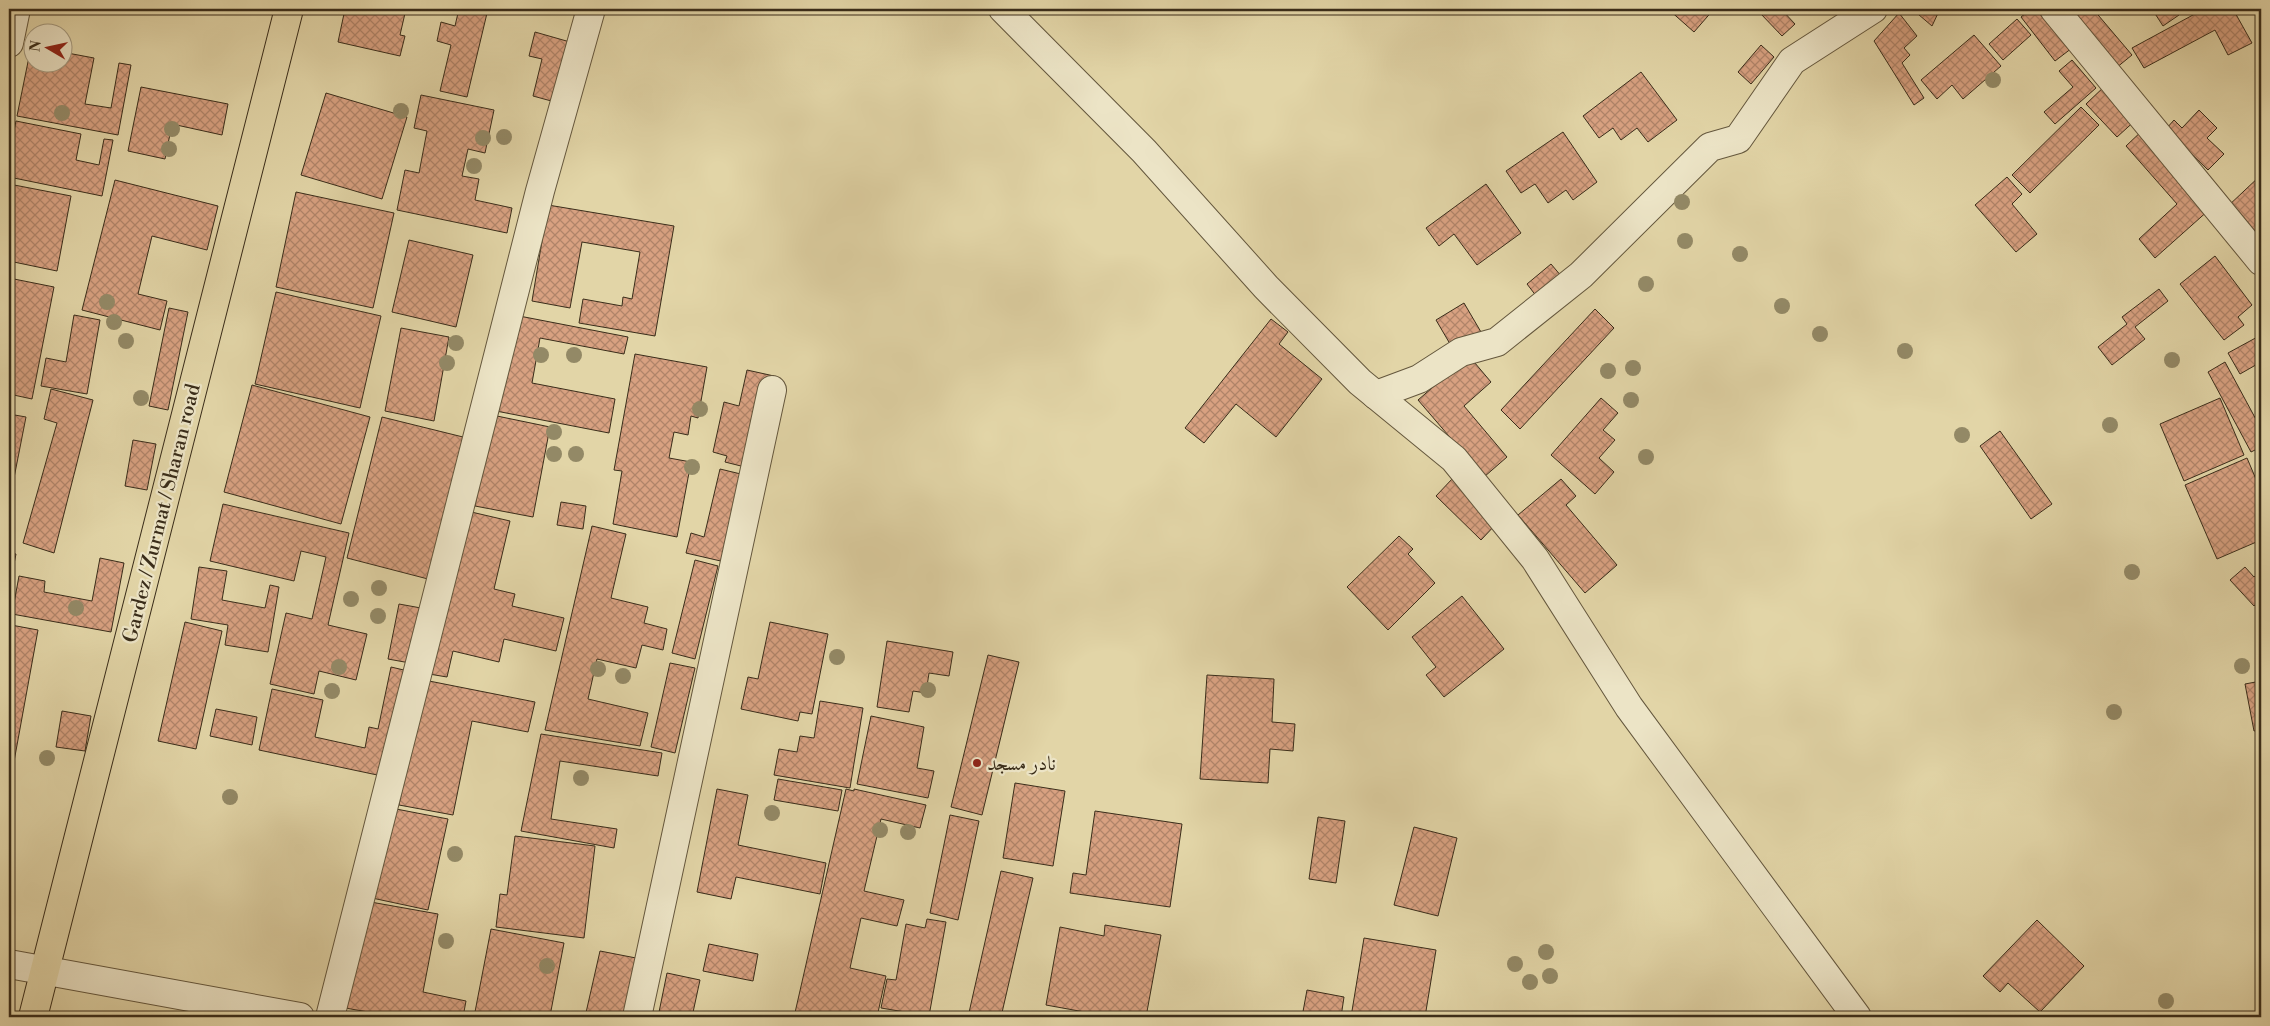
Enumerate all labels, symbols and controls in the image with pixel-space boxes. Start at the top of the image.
north arrow [22,22,72,72]
text: N [26,39,46,53]
street label: Gardez / Zurmat / Sharan road [118,381,207,645]
place label: نادر مسجد [987,752,1056,777]
marker: نادر مسجد [971,757,983,769]

